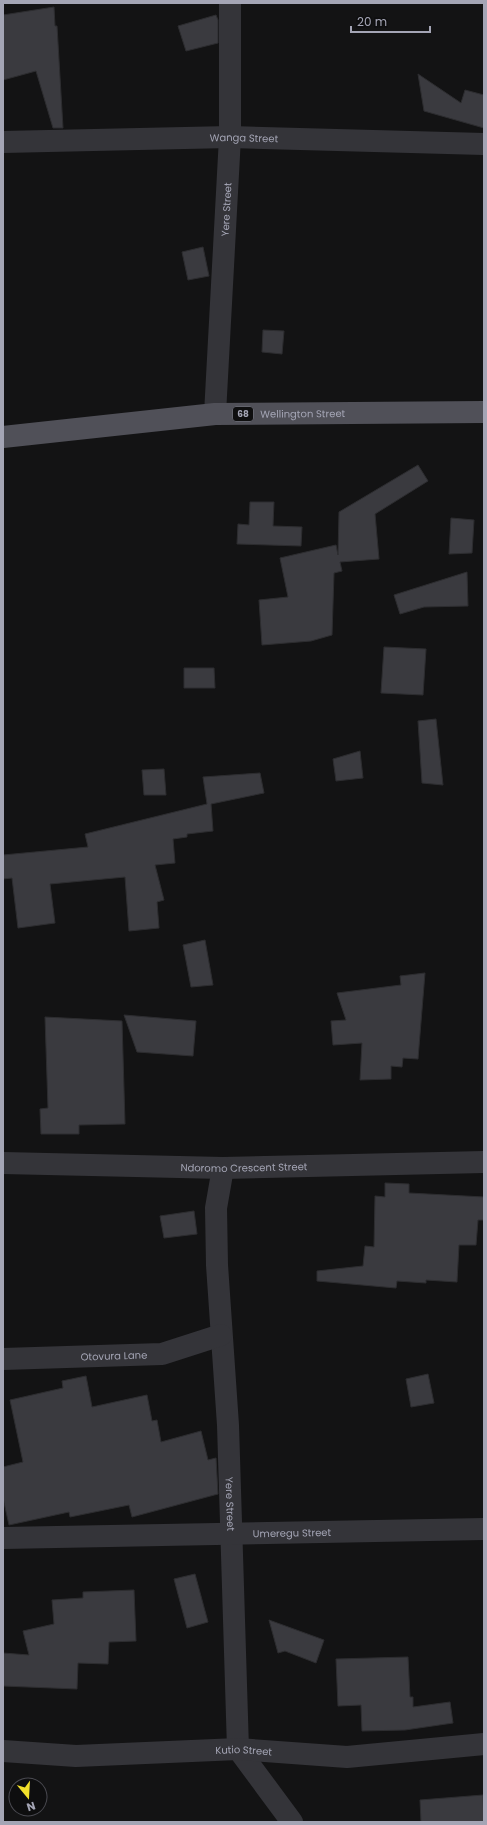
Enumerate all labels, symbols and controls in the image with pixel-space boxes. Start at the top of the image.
scale bar [351,8,430,34]
text: 20 m [357,13,387,30]
street label: Wanga Street [210,129,279,146]
street label: Yere Street [217,182,235,237]
street label: Wellington Street [260,406,346,421]
road number: 68 [233,407,253,421]
street label: Ndoromo Crescent Street [180,1159,308,1176]
street label: Otovura Lane [80,1347,148,1364]
street label: Yere Street [222,1477,239,1532]
street label: Umeregu Street [253,1524,332,1541]
street label: Kutio Street [215,1741,273,1759]
north arrow [8,1777,48,1817]
text: N [25,1798,38,1815]

